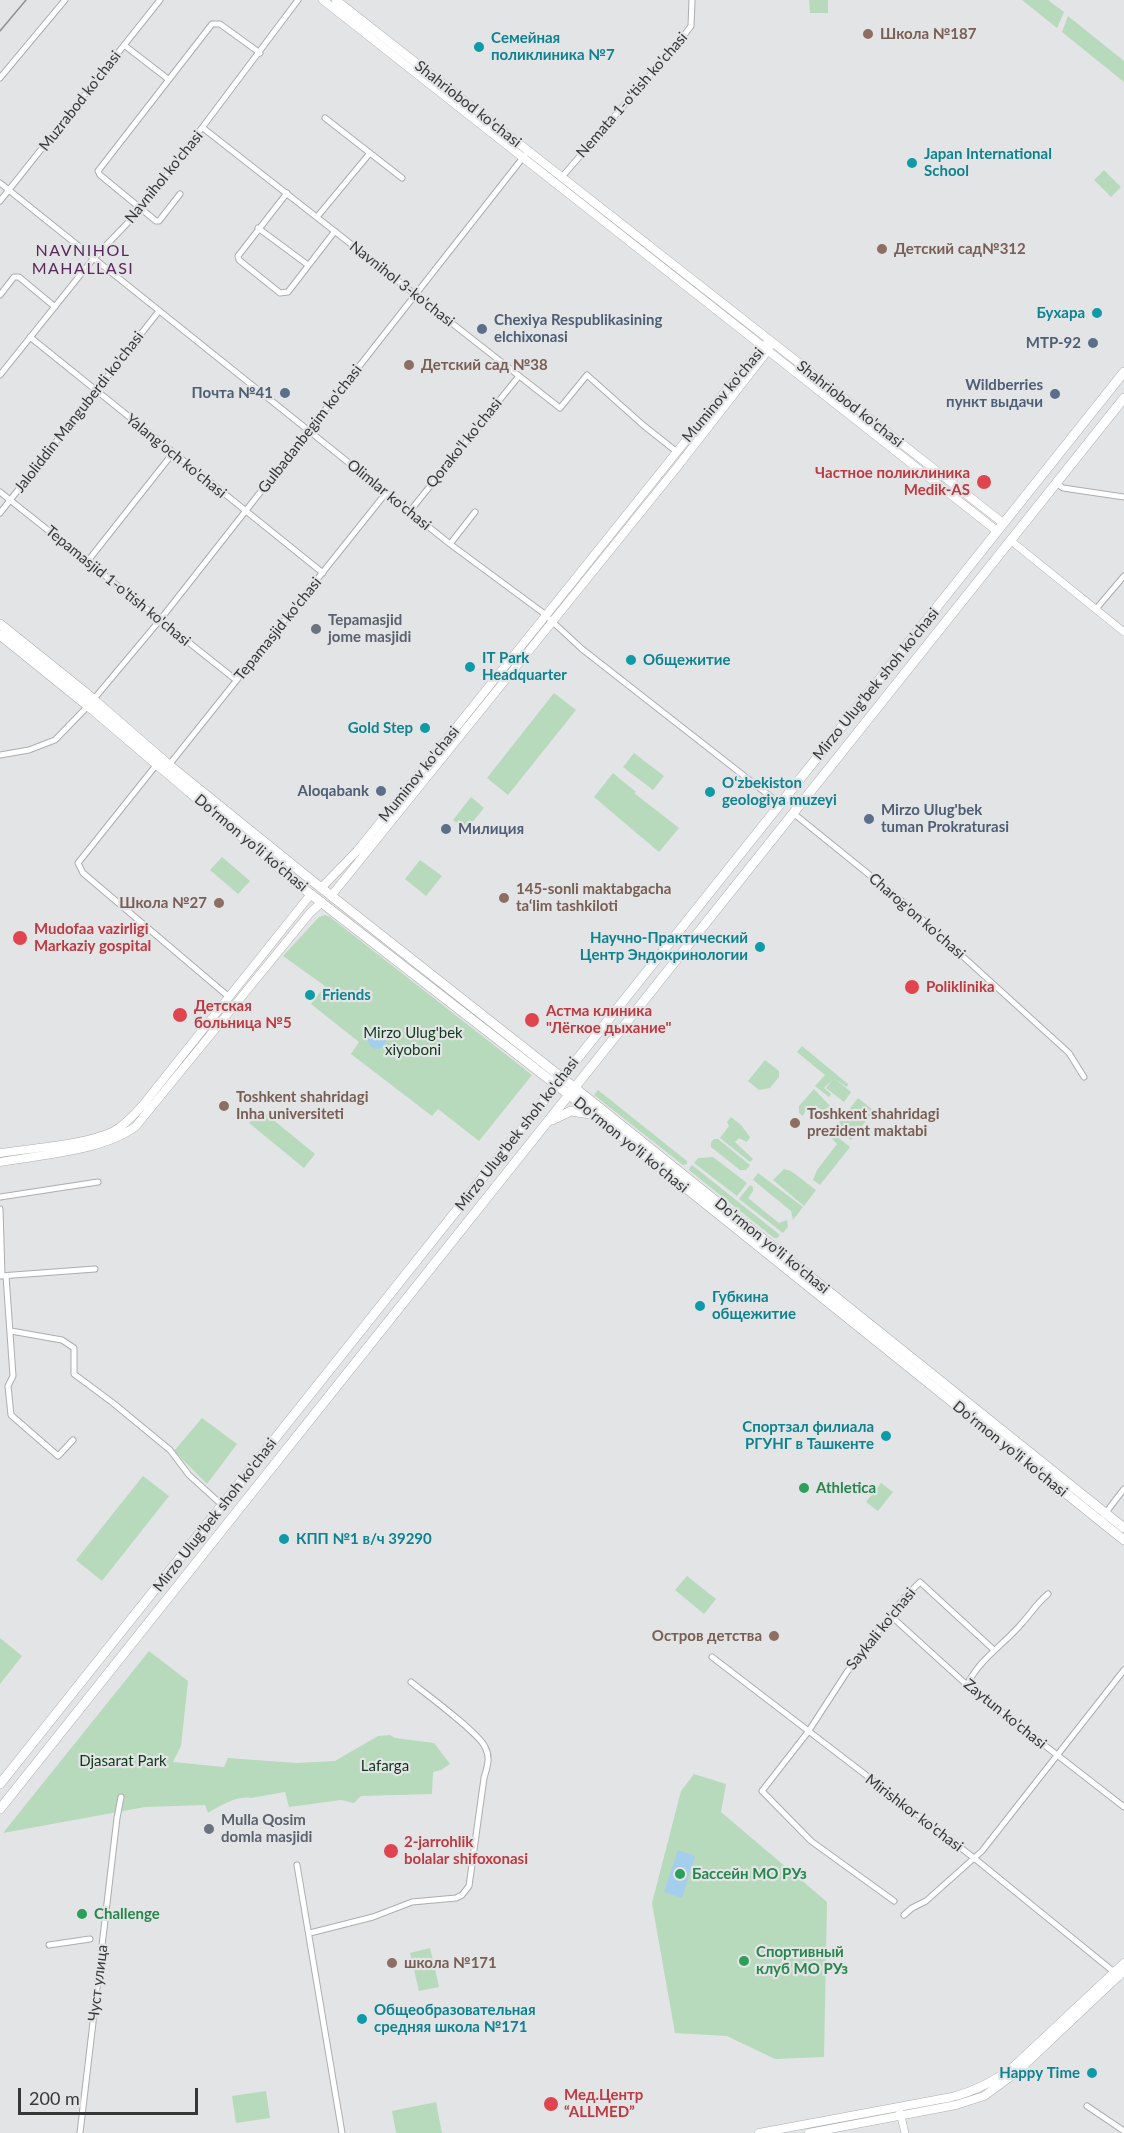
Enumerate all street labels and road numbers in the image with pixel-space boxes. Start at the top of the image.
street label: Nemata 1-o'tish ko'chasi [573,29,691,161]
street label: Muzrabod ko'chasi [35,47,125,155]
street label: Shahriobod ko'chasi [411,57,525,151]
street label: Navnihol ko'chasi [121,127,207,227]
street label: Navnihol 3-ko'chasi [346,238,458,330]
street label: Jaloliddin Manguberdi ko'chasi [10,328,148,496]
street label: Muminov ko'chasi [678,344,768,446]
street label: Shahriobod ko'chasi [793,357,907,451]
street label: Gulbadanbegim ko'chasi [254,361,366,497]
street label: Qorako'l ko'chasi [422,394,506,492]
street label: Yalang'och ko'chasi [122,410,230,502]
street label: Olimlar ko'chasi [343,456,435,534]
street label: Tepamasjid 1-o'tish ko'chasi [42,522,194,650]
street label: Tepamasjid ko'chasi [231,574,325,684]
street label: Mirzo Ulug'bek shoh ko'chasi [809,604,943,764]
street label: Muminov ko'chasi [375,723,463,825]
street label: Do‘rmon yo‘li ko‘chasi [191,790,311,896]
street label: Charog'on ko'chasi [865,869,969,963]
street label: Mirzo Ulug'bek shoh ko'chasi [451,1054,583,1214]
street label: Do‘rmon yo‘li ko‘chasi [570,1093,692,1197]
street label: Do'rmon yo'li ko'chasi [711,1194,833,1298]
street label: Do‘rmon yo‘li ko‘chasi [949,1397,1071,1501]
street label: Mirzo Ulug'bek shoh ko'chasi [149,1435,281,1595]
street label: Saykali ko'chasi [842,1584,920,1674]
street label: Zaytun ko'chasi [960,1675,1050,1753]
street label: Mirishkor ko'chasi [862,1770,966,1856]
street label: Чуст улица [84,1944,112,2022]

